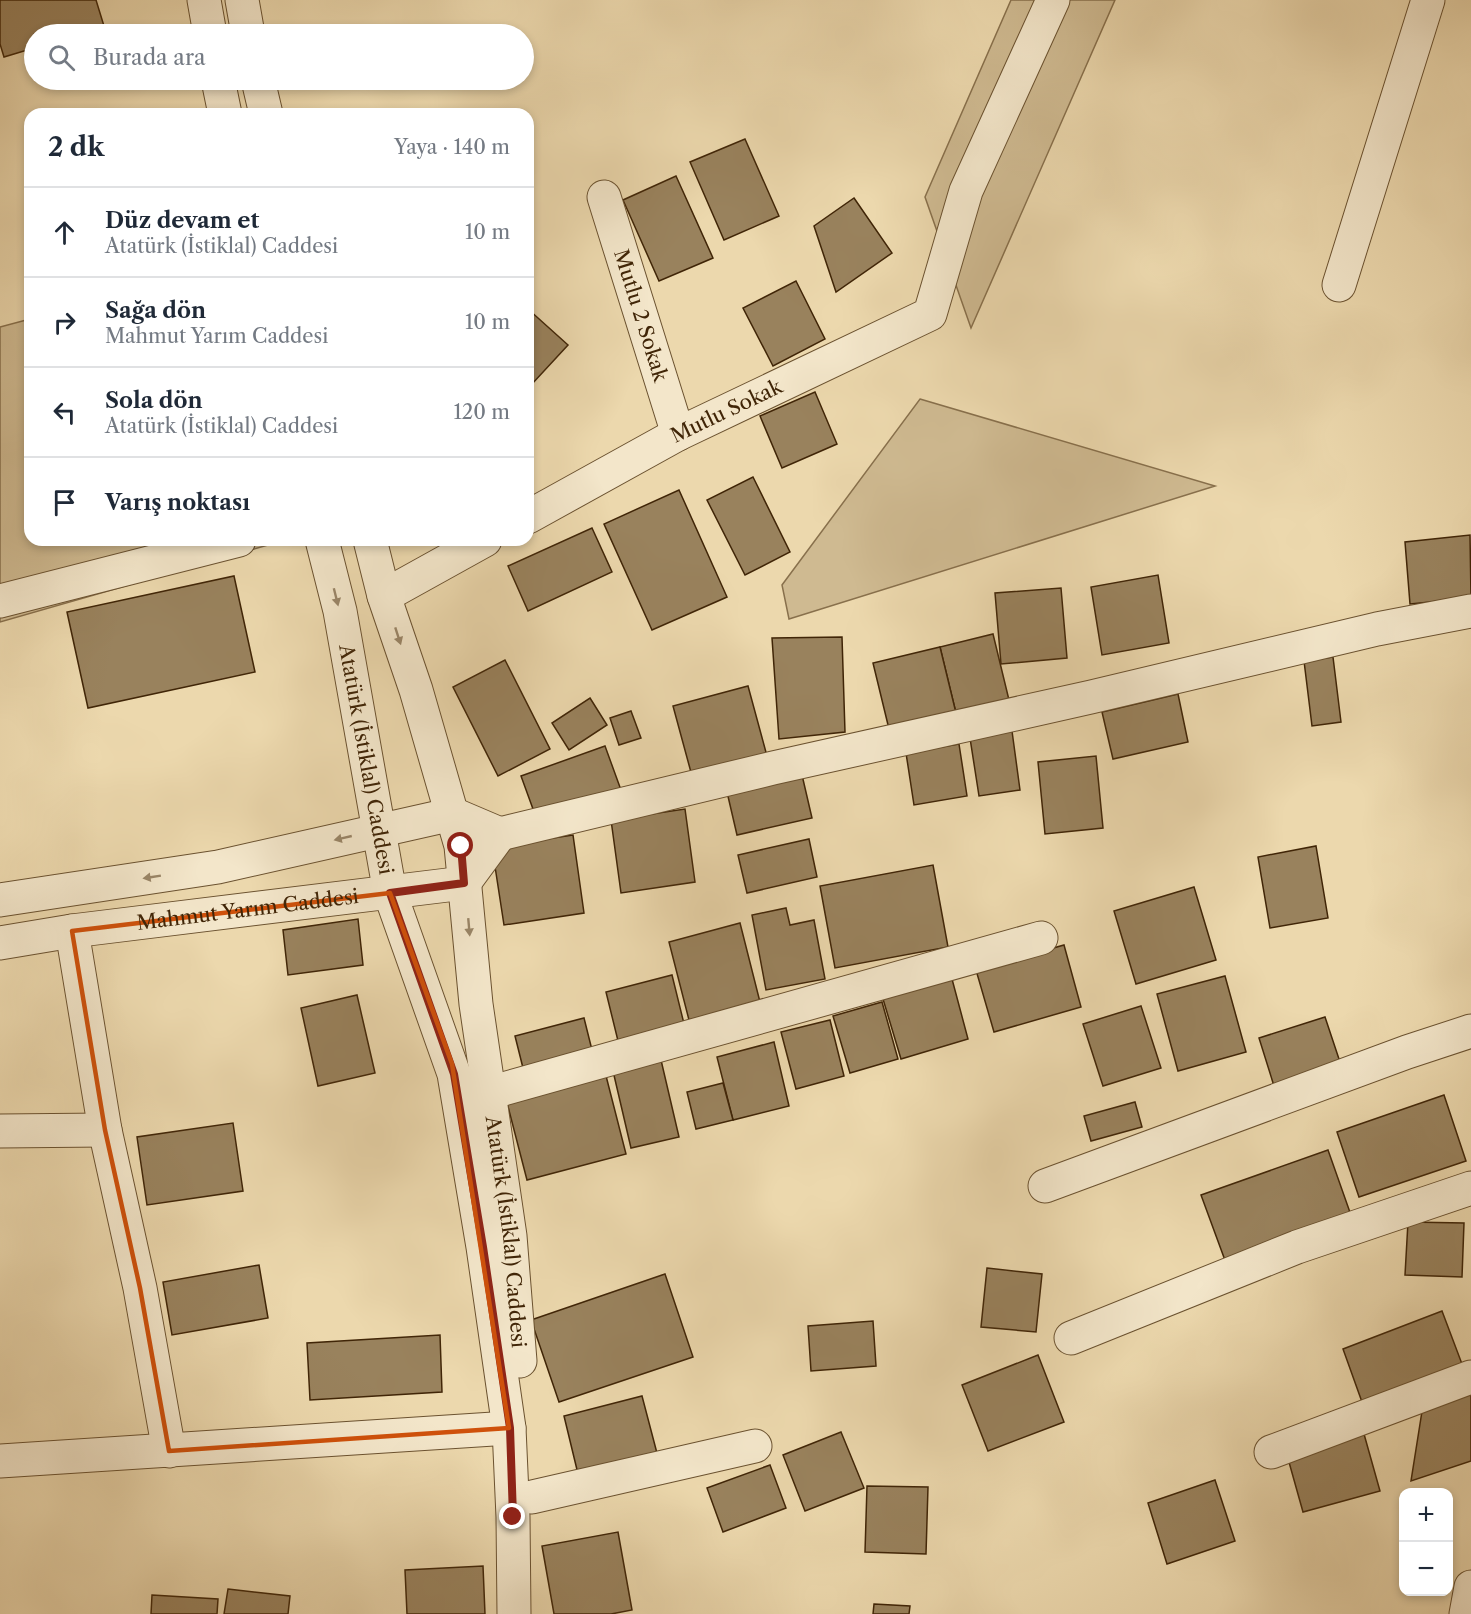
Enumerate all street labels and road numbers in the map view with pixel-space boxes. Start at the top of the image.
street label: Mutlu 2 Sokak [609,246,673,386]
street label: Mutlu Sokak [667,374,787,448]
street label: Atatürk (İstiklal) Caddesi [334,641,399,876]
street label: Mahmut Yarım Caddesi [135,884,360,935]
street label: Atatürk (İstiklal) Caddesi [480,1113,531,1349]

